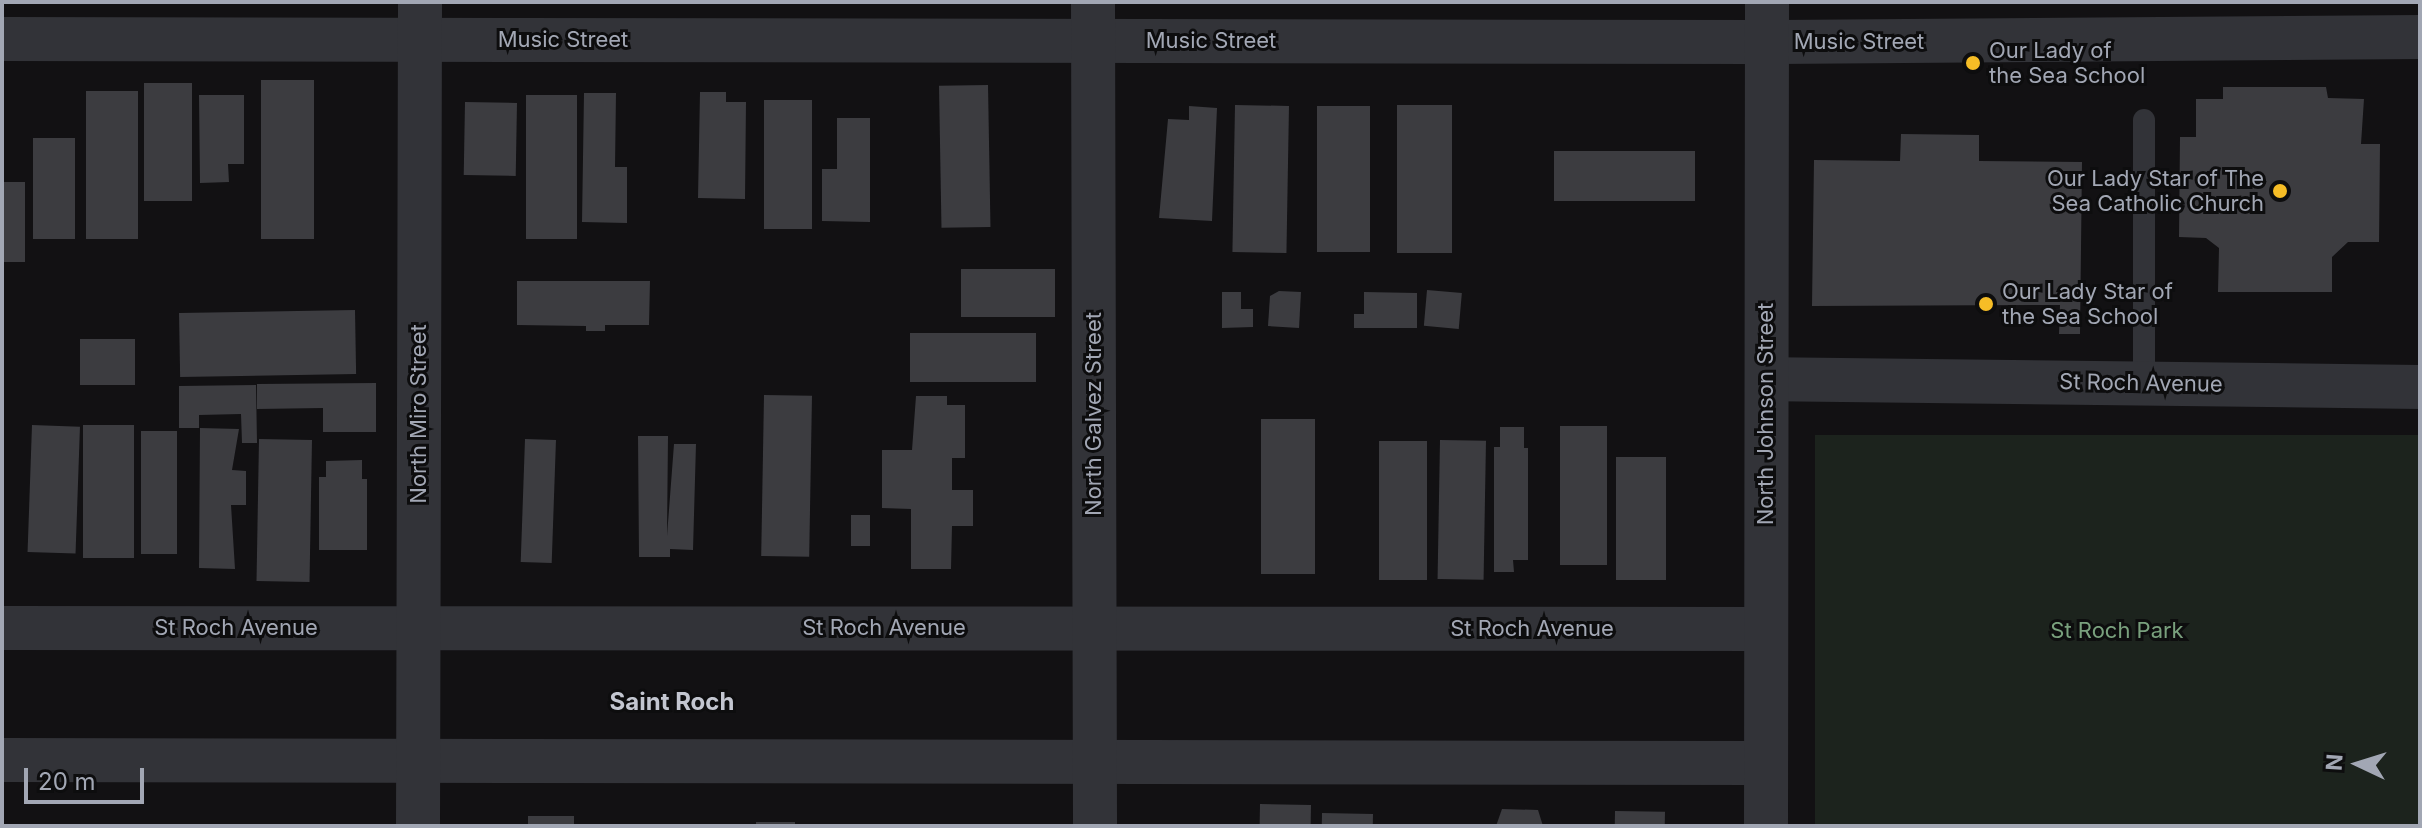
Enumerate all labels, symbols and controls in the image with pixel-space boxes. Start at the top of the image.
street label: Music Street [498,27,628,53]
street label: Music Street [1146,28,1276,54]
street label: Music Street [1794,29,1924,55]
place label: Our Lady of the Sea School [1989,37,2145,88]
marker: Our Lady of the Sea School [1964,54,1982,72]
place label: Our Lady Star of The Sea Catholic Church [2047,165,2264,216]
marker: Our Lady Star of The Sea Catholic Church [2271,182,2289,200]
place label: Our Lady Star of the Sea School [2002,278,2173,330]
marker: Our Lady Star of the Sea School [1977,295,1995,313]
street label: North Johnson Street [1753,303,1779,525]
street label: North Galvez Street [1081,312,1107,516]
street label: North Miro Street [406,324,432,504]
street label: St Roch Avenue [2059,368,2223,398]
street label: St Roch Avenue [154,615,318,641]
street label: St Roch Avenue [802,615,966,641]
street label: St Roch Avenue [1450,616,1614,642]
park label: St Roch Park [2050,618,2184,644]
district label: Saint Roch [610,688,734,716]
north arrow [2318,724,2398,804]
scale bar [28,752,148,802]
text: N [2321,753,2348,772]
text: 20 m [38,767,96,796]

